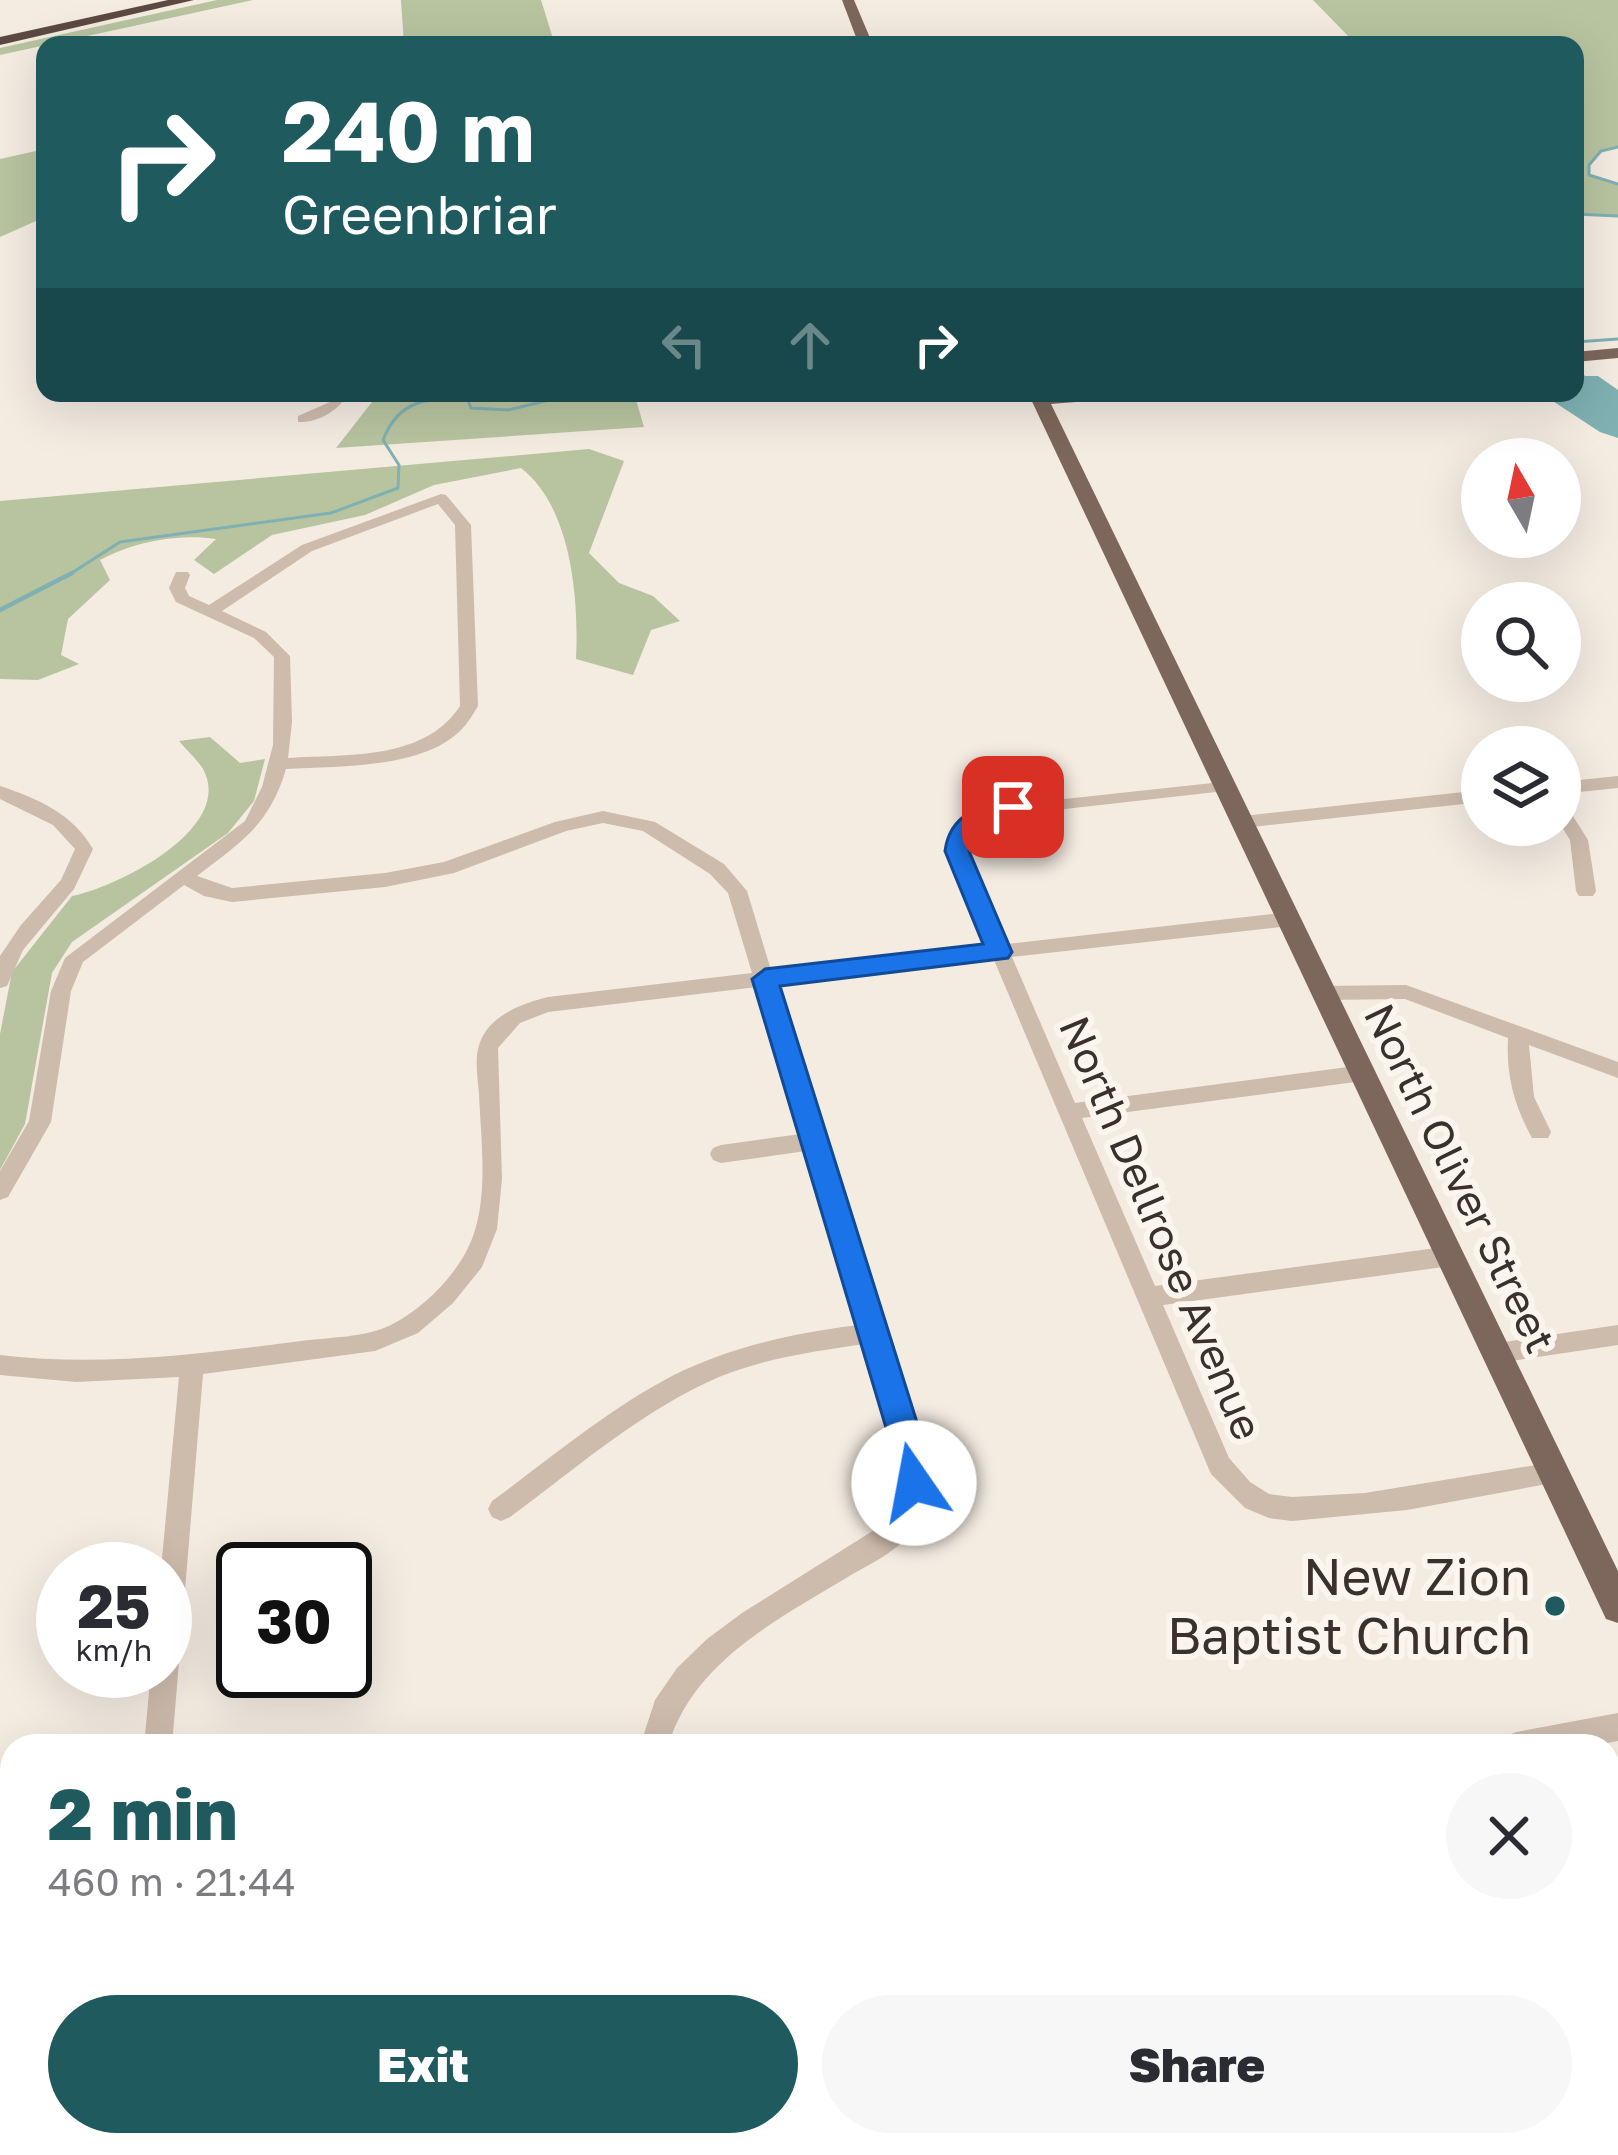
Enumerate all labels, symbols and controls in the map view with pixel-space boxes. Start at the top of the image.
text: 240 m [282,80,535,180]
icon: right [84,84,240,240]
text: Greenbriar [282,181,557,246]
icon: left [651,312,717,378]
icon: ahead [777,312,843,378]
icon: right [903,312,969,378]
north arrow [1461,438,1581,558]
map controls [1461,438,1581,846]
button: search [1461,582,1581,702]
button: layers [1461,726,1581,846]
pin [962,756,1064,858]
icon: arrive [980,774,1046,840]
street label: North Oliver Street [1355,995,1567,1360]
street label: North Dellrose Avenue [1050,1009,1274,1447]
position arrow [851,1420,977,1546]
speed limit sign: 30 [216,1542,372,1698]
place label: New Zion Baptist Church [1167,1545,1531,1665]
text: 25 [77,1569,151,1641]
marker: New Zion Baptist Church [1542,1593,1568,1619]
text: km/h [76,1632,152,1668]
text: 2 min [48,1769,238,1856]
button: close [1446,1773,1572,1899]
text: 460 m · 21:44 [48,1858,296,1905]
button: Exit [48,1995,798,2133]
button: Share [822,1995,1572,2133]

